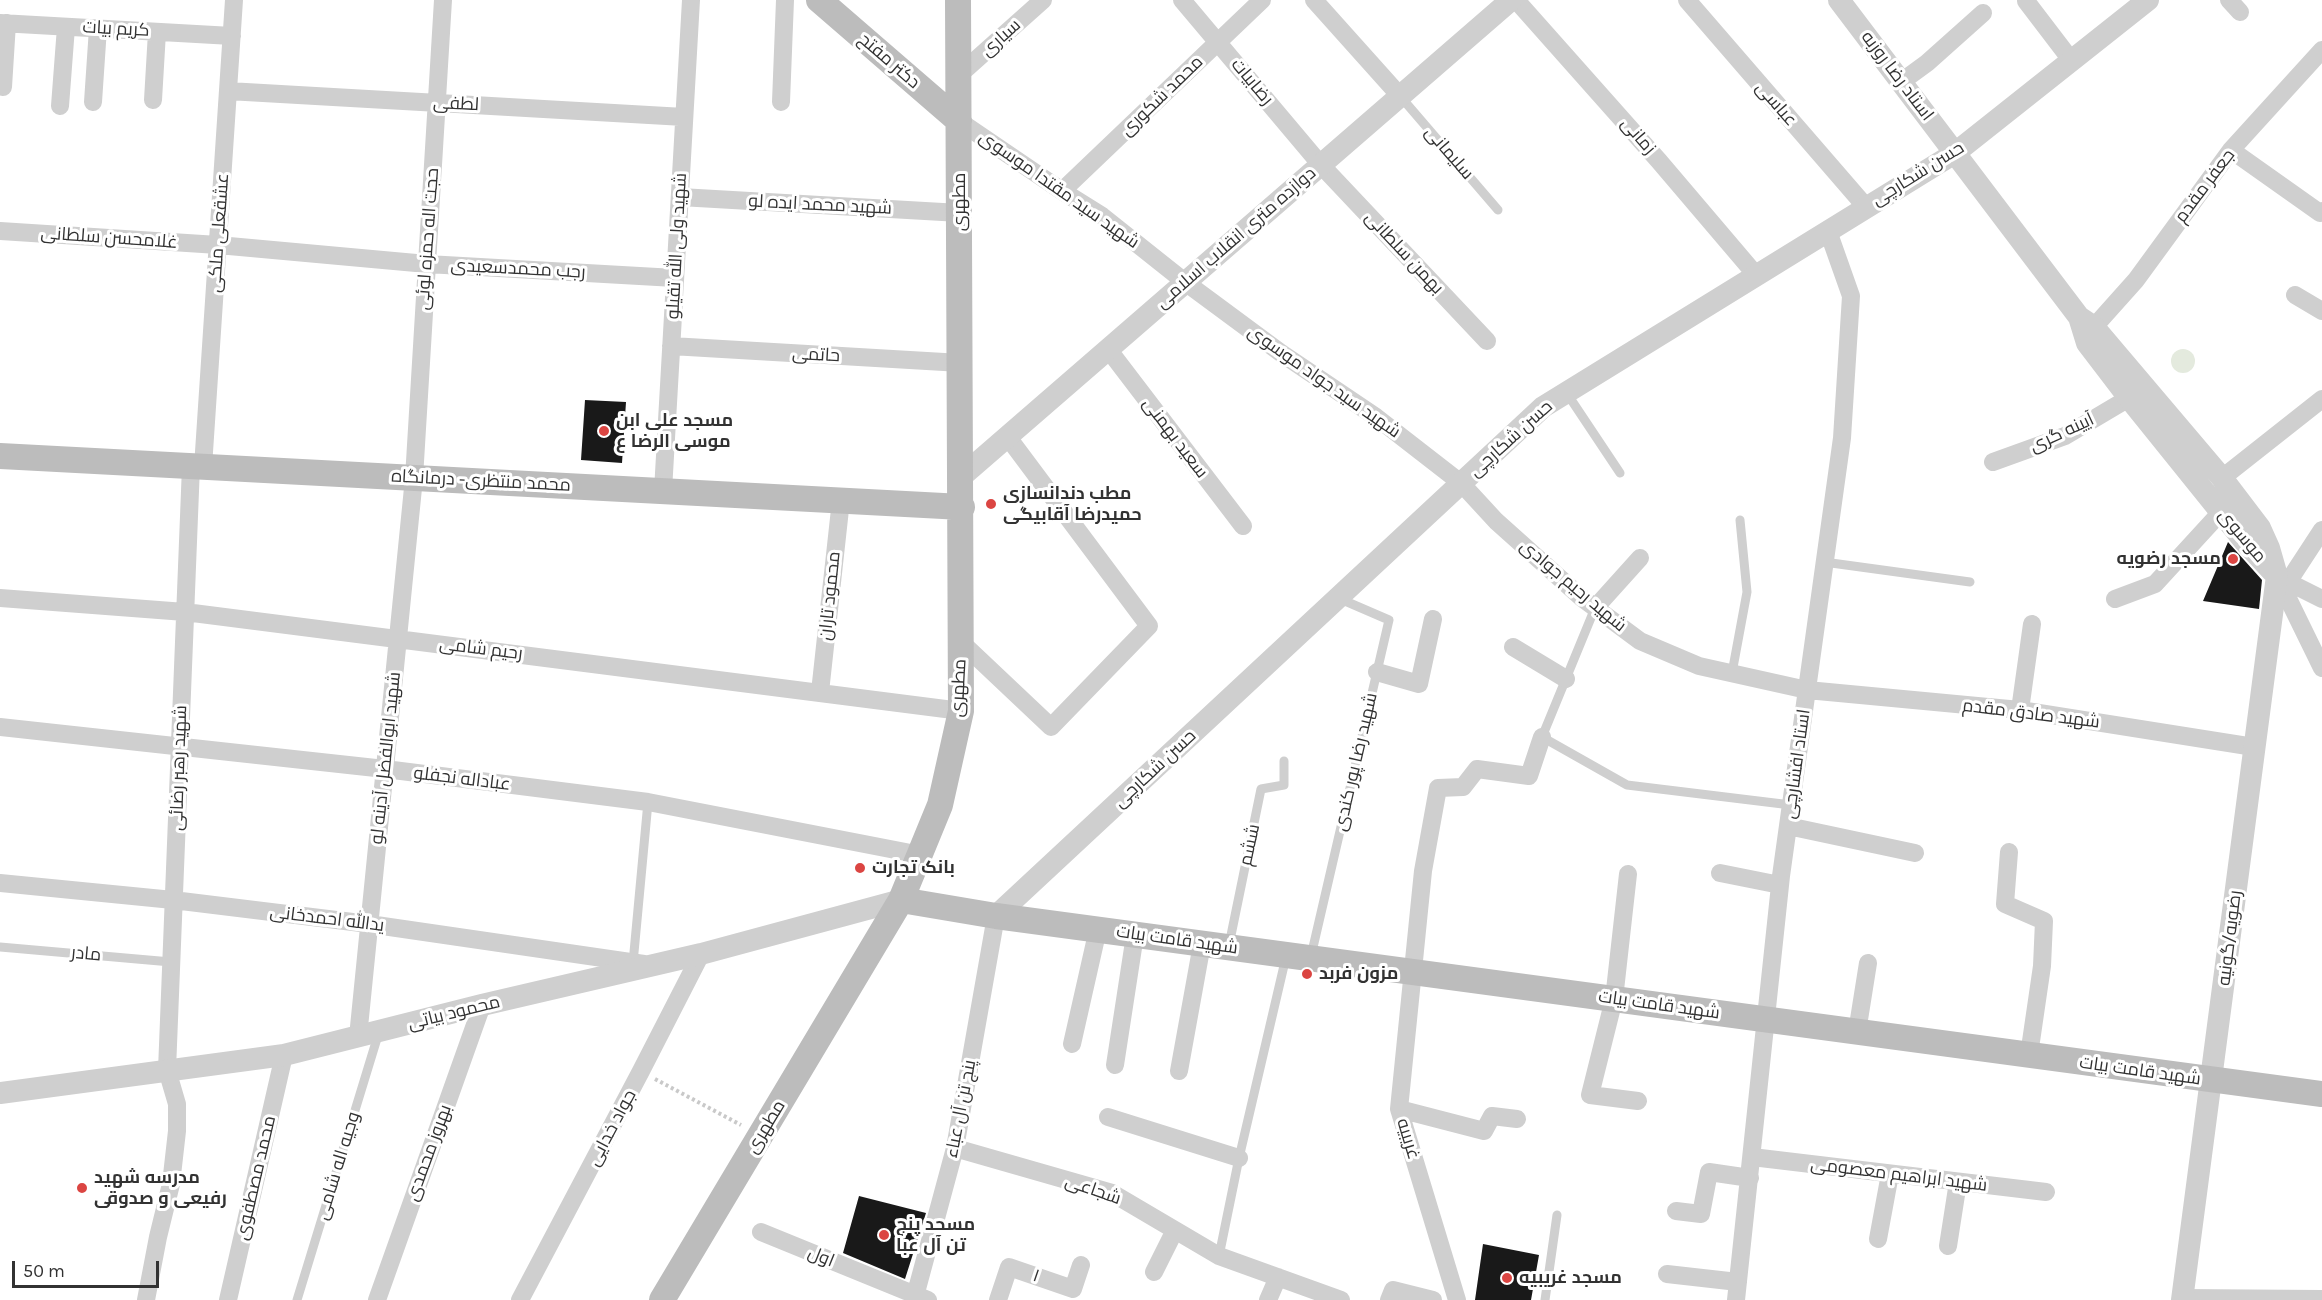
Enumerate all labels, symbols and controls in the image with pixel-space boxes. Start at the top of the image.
street label: سیاری [977,14,1025,62]
street label: کریم بیات [82,16,150,42]
street label: استاد رضا روزبه [1856,27,1938,125]
street label: دکتر مفتح [854,28,924,94]
street label: محمد شکوری [1116,51,1208,141]
street label: رضابیات [1226,54,1278,110]
street label: عباسی [1751,77,1801,131]
street label: لطفی [433,92,479,116]
street label: زمانی [1616,113,1660,159]
street label: سلیمانی [1420,122,1478,184]
street label: شهید سید مقتدا موسوی [975,127,1143,253]
street label: حسن شکارچی [1868,137,1968,211]
street label: جعفر مقدم [2170,145,2240,227]
street label: دوازده متری انقلاب اسلامی [1151,163,1321,313]
street label: حجت اله حمزه لوئی [412,167,444,311]
street label: شهید ولی الله تقیلو [662,172,692,320]
street label: عشقعلی ملکی [204,173,234,293]
street label: مطهری [949,173,971,231]
street label: شهید محمد ایده لو [748,190,892,220]
street label: بهمن سلطانی [1360,207,1448,299]
street label: غلامحسن سلطانی [40,222,178,254]
street label: رجب محمدسعیدی [450,255,586,283]
street label: شهید سید جواد موسوی [1243,321,1405,443]
street label: حاتمی [791,343,841,367]
street label: سعید بهمنی [1138,393,1212,483]
street label: حسن شکارچی [1465,396,1557,482]
street label: آیینه گری [2026,409,2098,457]
place label: مسجد علی ابن موسی الرضا ع [616,410,733,452]
marker: مسجد علی ابن موسی الرضا ع [597,424,611,438]
street label: محمد منتظری- درمانگاه [391,466,571,496]
place label: مطب دندانسازی حمیدرضا آقابیگی [1003,483,1142,526]
marker: مطب دندانسازی حمیدرضا آقابیگی [984,497,998,511]
street label: موسوی [2213,505,2271,567]
street label: شهید رحیم جوادی [1515,535,1631,637]
place label: مسجد رضویه [2116,548,2221,570]
street label: محمود تاران [815,550,845,642]
marker: مسجد رضویه [2226,552,2240,566]
street label: رحیم شامی [438,633,524,665]
street label: مطهری [947,658,971,718]
street label: شهید ابوالفضل آدینه لو [366,671,406,845]
street label: شهید رضا پور کندی [1330,691,1382,833]
street label: شهید صادق مقدم [1961,695,2101,733]
street label: شهید رهبر رضائی [166,705,192,831]
street label: استاد افشارچی [1779,708,1815,820]
street label: حسن شکارچی [1109,725,1201,813]
street label: عباداله نجفلو [412,762,512,796]
street label: ششم [1235,822,1265,868]
place label: بانک تجارت [872,857,955,879]
marker: بانک تجارت [853,861,867,875]
street label: رضویه/گونیه [2213,889,2247,987]
street label: یدالله احمدخانی [269,901,385,937]
street label: شهید قامت بیات [1115,921,1239,959]
street label: مادر [70,942,102,966]
place label: مزون فربد [1319,963,1398,985]
marker: مزون فربد [1300,967,1314,981]
street label: شهید قامت بیات [1597,986,1721,1024]
street label: محمود بیاتی [406,991,502,1035]
street label: شهید قامت بیات [2078,1052,2202,1090]
street label: پنج تن آل عباء [941,1058,981,1160]
street label: جواد خدایی [583,1086,641,1170]
street label: مطهری [742,1096,790,1158]
street label: بهروز محمدی [402,1102,456,1204]
street label: وجیه اله شامی [311,1109,365,1223]
street label: محمد مصطفوی [231,1114,281,1242]
street label: غریبیه [1392,1116,1424,1162]
street label: شهید ابراهیم معصومی [1809,1153,1989,1197]
place label: مدرسه شهید رفیعی و صدوقی [94,1167,227,1210]
street label: شجاعی [1062,1170,1124,1210]
marker: مدرسه شهید رفیعی و صدوقی [75,1181,89,1195]
place label: مسجد پنج تن آل عبا [896,1214,975,1256]
marker: مسجد پنج تن آل عبا [877,1228,891,1242]
street label: اول [805,1242,837,1272]
scale bar [15,1249,162,1287]
text: 50 m [23,1260,65,1282]
street label: ۱ [1030,1265,1042,1287]
place label: مسجد غریبیه [1519,1267,1622,1289]
marker: مسجد غریبیه [1500,1271,1514,1285]

